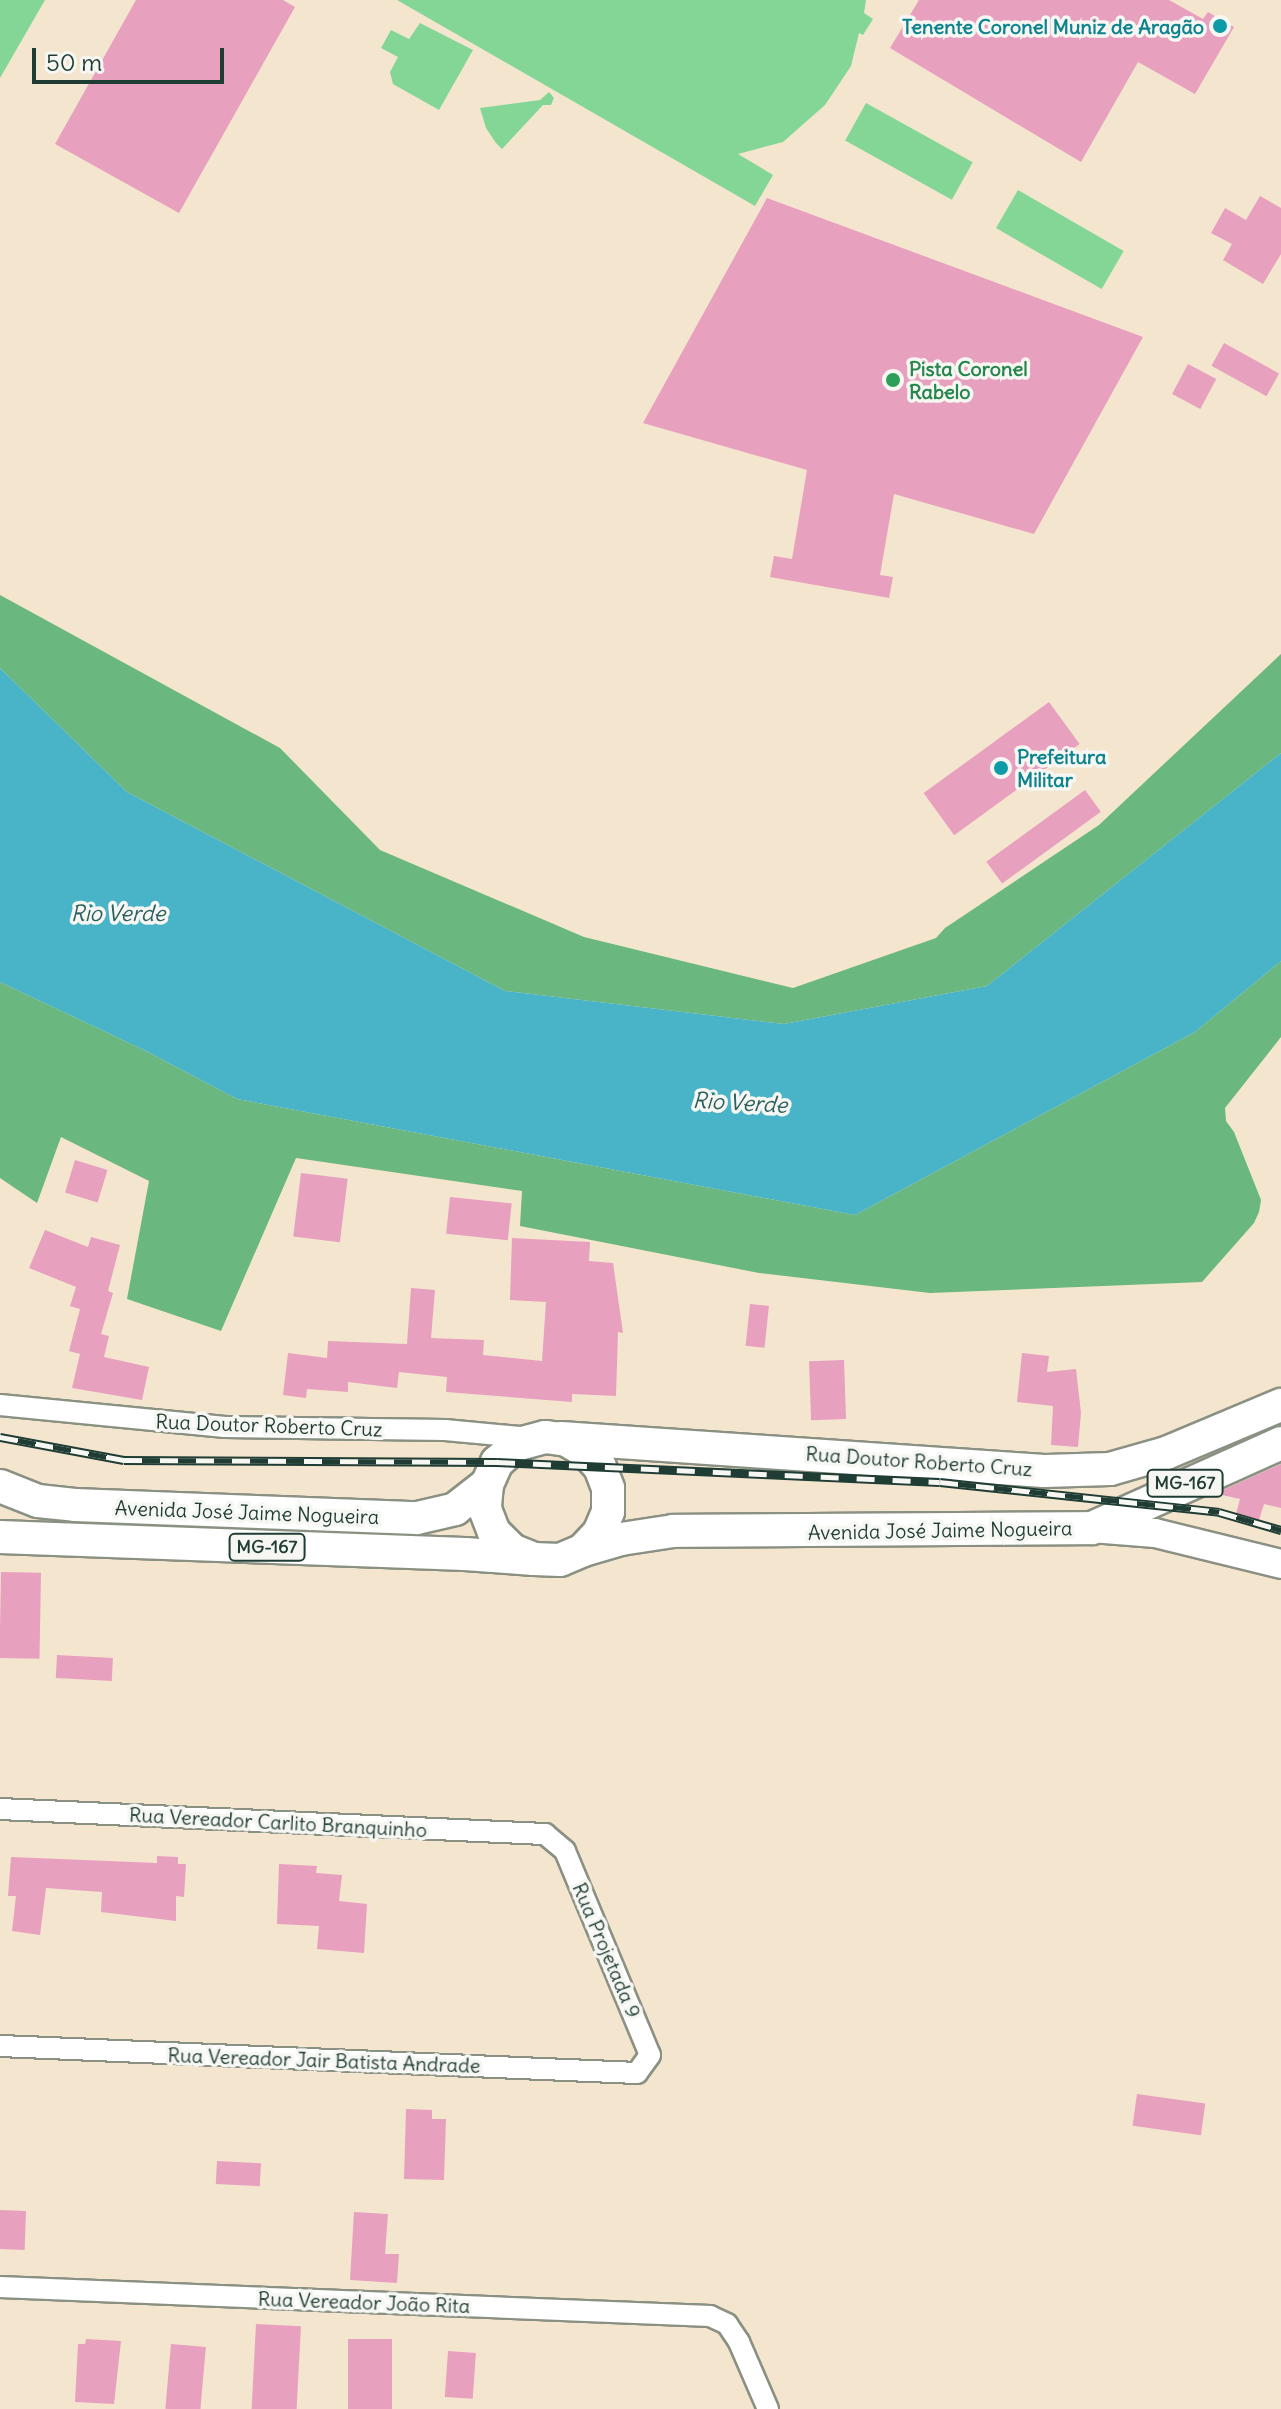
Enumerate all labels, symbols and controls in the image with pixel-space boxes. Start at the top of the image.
place label: Tenente Coronel Muniz de Aragão [902,14,1204,38]
marker: Tenente Coronel Muniz de Aragão [1211,17,1229,35]
scale bar [36,32,228,82]
text: 50 m [46,47,102,77]
place label: Pista Coronel Rabelo [909,356,1028,403]
marker: Pista Coronel Rabelo [884,371,902,389]
place label: Prefeitura Militar [1017,744,1106,791]
marker: Prefeitura Militar [992,759,1010,777]
water label: Rio Verde [71,901,165,927]
water label: Rio Verde [692,1087,788,1119]
street label: Rua Doutor Roberto Cruz [155,1409,383,1441]
street label: Rua Doutor Roberto Cruz [805,1441,1033,1481]
road number: MG-167 [1145,1469,1225,1497]
street label: Avenida José Jaime Nogueira [114,1495,380,1529]
street label: Avenida José Jaime Nogueira [808,1516,1072,1544]
road number: MG-167 [227,1533,307,1561]
street label: Rua Vereador Carlito Branquinho [128,1802,428,1842]
street label: Rua Projetada 9 [568,1879,646,2021]
street label: Rua Vereador Jair Batista Andrade [167,2043,481,2077]
street label: Rua Vereador João Rita [257,2286,471,2318]

